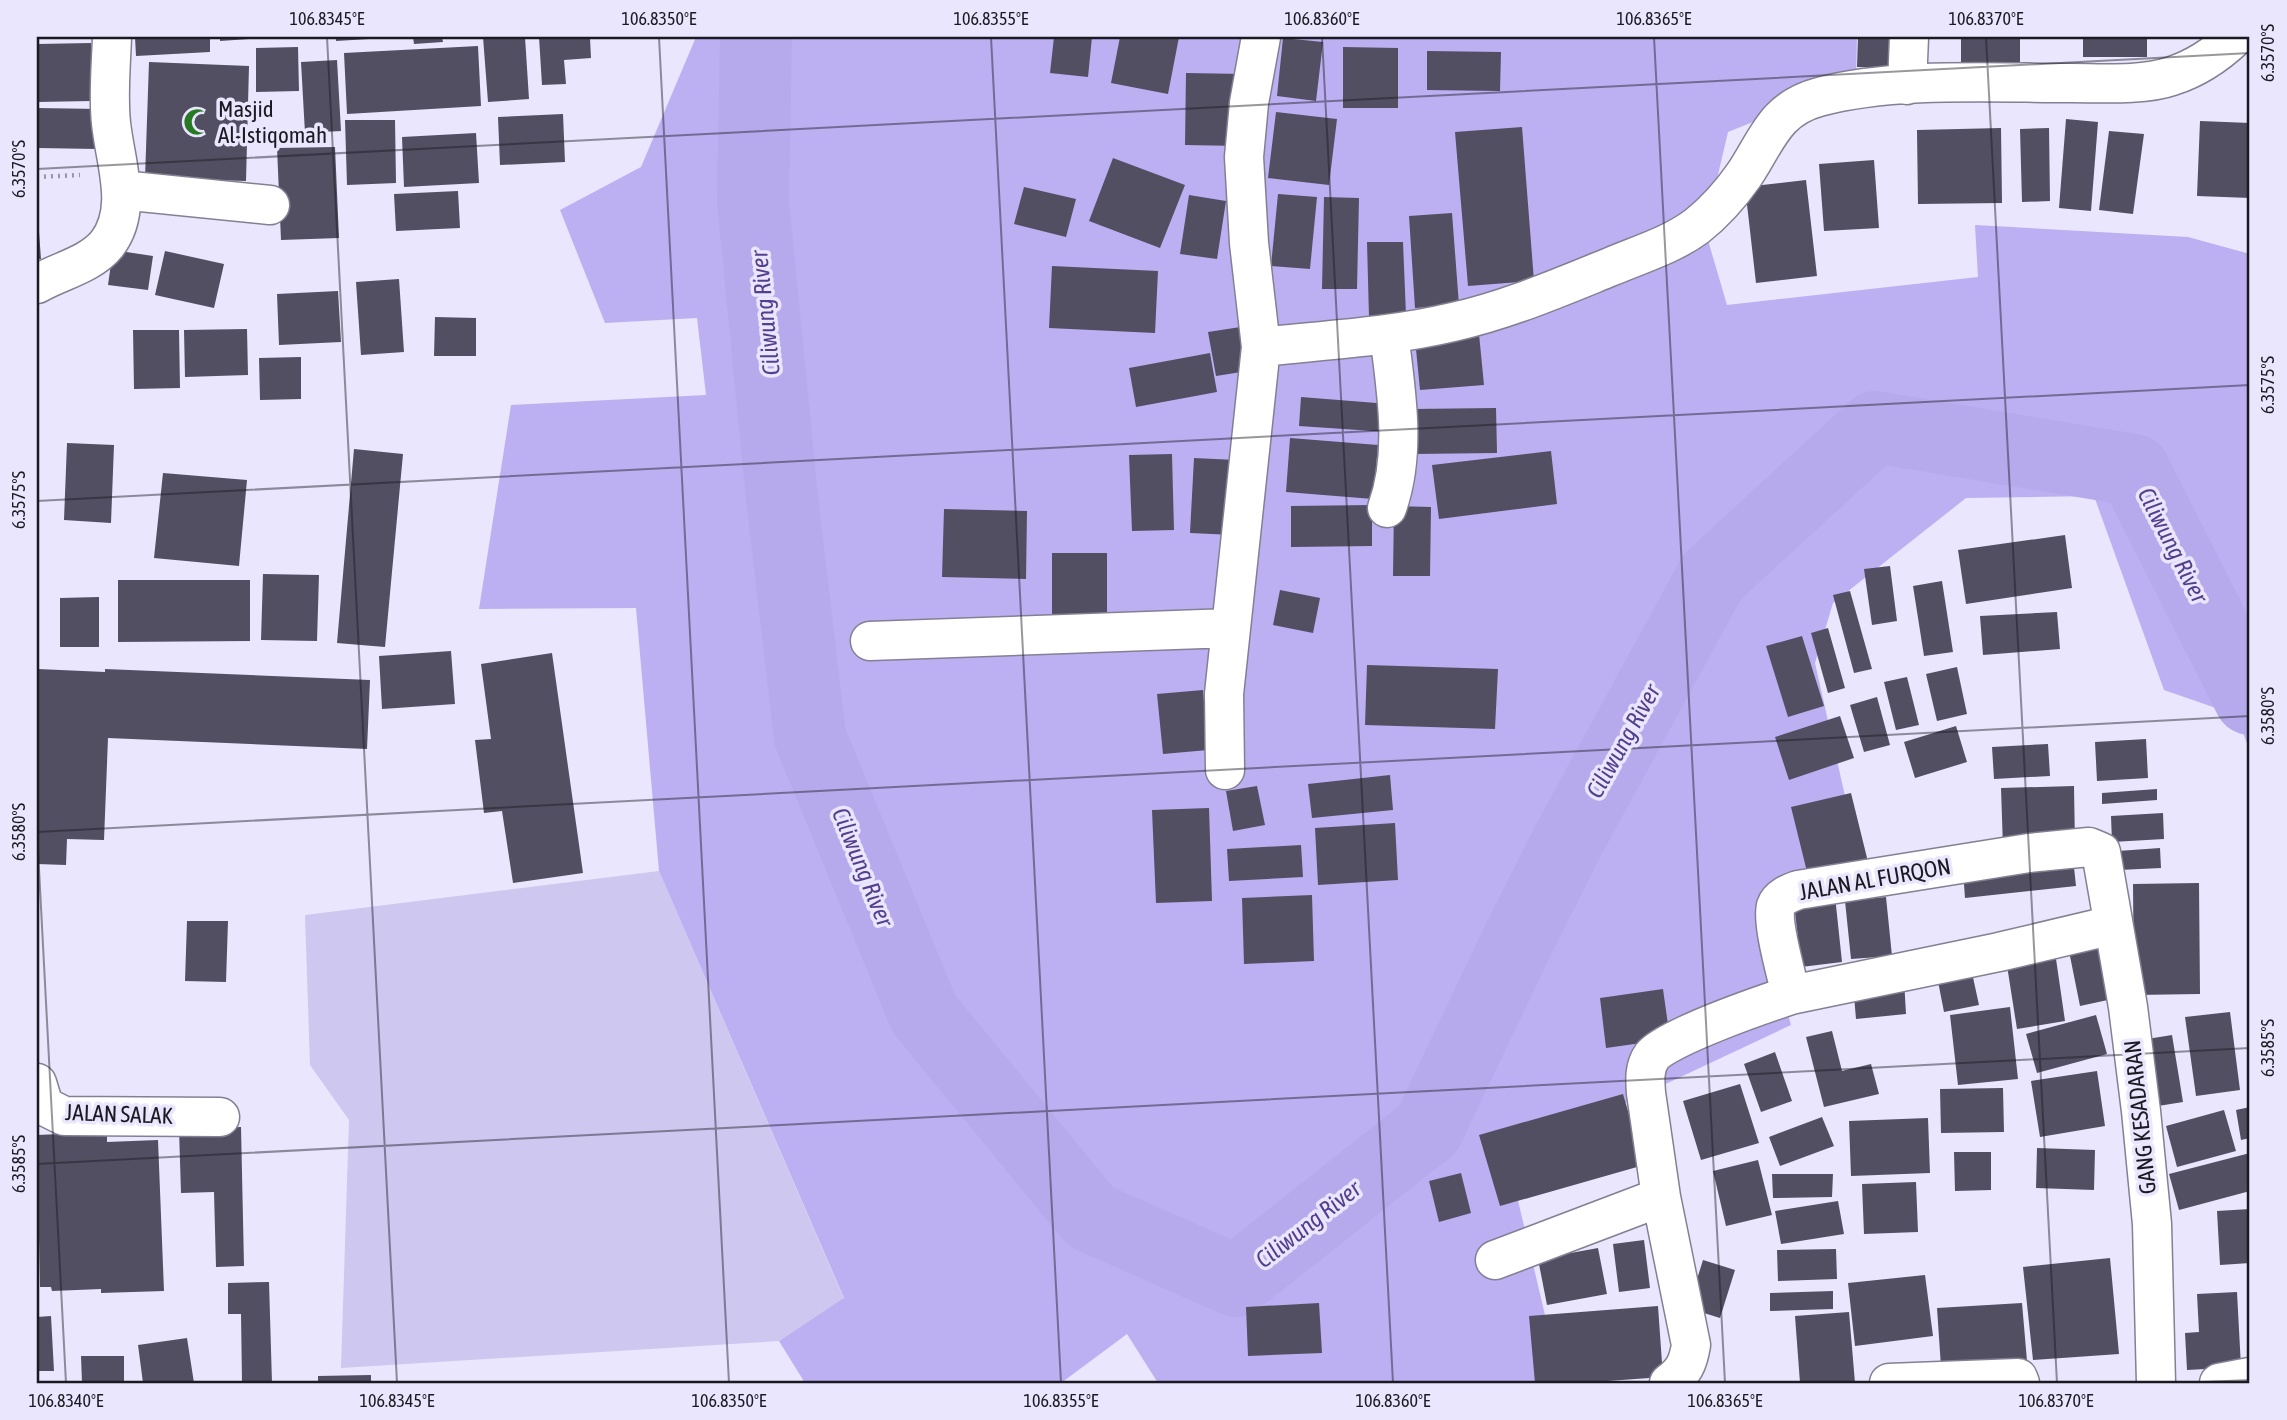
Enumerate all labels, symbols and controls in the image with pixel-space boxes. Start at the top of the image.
text: 106.8345°E [289,8,365,29]
text: 106.8350°E [621,8,697,29]
text: 106.8355°E [953,8,1029,29]
text: 106.8360°E [1284,8,1360,29]
text: 106.8365°E [1616,8,1692,29]
text: 106.8370°E [1948,8,2024,29]
text: 6.3570°S [2257,24,2278,82]
place label: Masjid Al-Istiqomah [218,96,327,148]
mosque icon: Masjid Al-Istiqomah [182,107,212,137]
text: 6.3570°S [8,140,29,198]
water label: Ciliwung River [745,248,785,377]
text: 6.3575°S [2257,356,2278,414]
text: 6.3575°S [8,471,29,529]
water label: Ciliwung River [2132,483,2214,608]
water label: Ciliwung River [1581,679,1666,802]
text: 6.3580°S [2257,687,2278,745]
text: 6.3580°S [8,803,29,861]
water label: Ciliwung River [827,804,899,931]
street label: JALAN AL FURQON [1797,853,1953,905]
text: 6.3585°S [2257,1019,2278,1077]
street label: GANG KESADARAN [2119,1039,2161,1195]
street label: JALAN SALAK [65,1099,174,1129]
text: 6.3585°S [8,1135,29,1193]
water label: Ciliwung River [1250,1174,1366,1273]
text: 106.8340°E [28,1390,104,1411]
text: 106.8345°E [359,1390,435,1411]
text: 106.8350°E [691,1390,767,1411]
text: 106.8355°E [1023,1390,1099,1411]
text: 106.8360°E [1355,1390,1431,1411]
text: 106.8365°E [1687,1390,1763,1411]
text: 106.8370°E [2018,1390,2094,1411]

